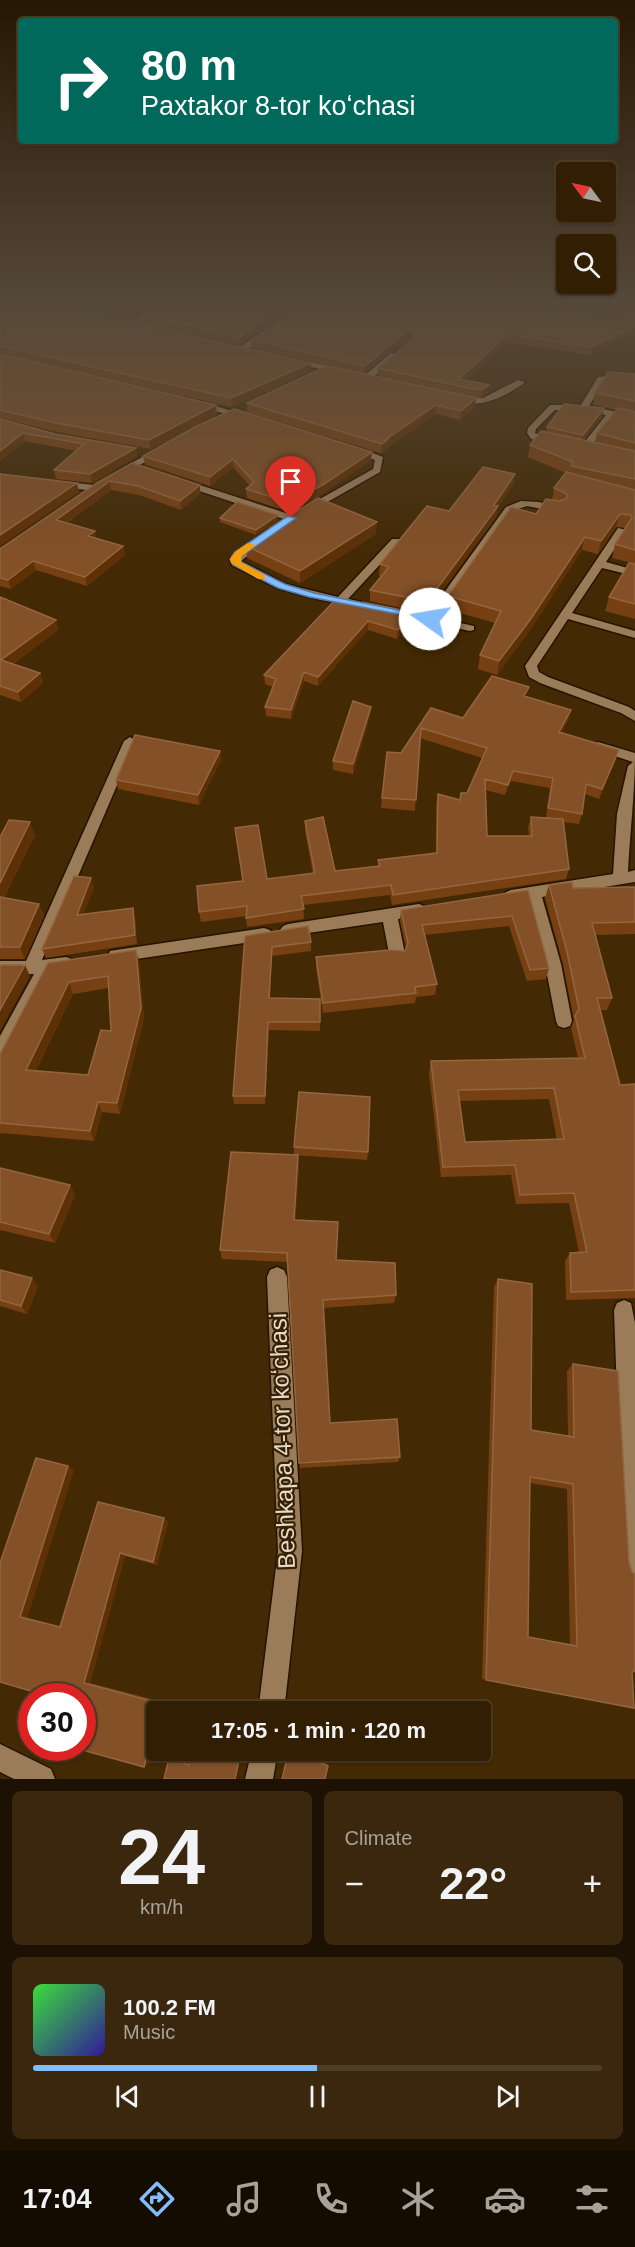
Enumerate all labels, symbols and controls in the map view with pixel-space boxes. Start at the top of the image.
icon: right [42,42,120,120]
text: 80 m [141,42,237,89]
text: Paxtakor 8-tor koʻchasi [141,91,416,121]
north arrow [556,162,616,222]
map controls [556,162,616,294]
button: search [556,234,616,294]
pin [265,456,316,518]
icon: arrive [274,465,307,498]
position arrow [398,587,462,651]
street label: Beshkapa 4-tor koʻchasi [264,1313,300,1569]
speed limit sign: 30 [18,1683,96,1761]
text: 17:05 · 1 min · 120 m [211,1718,426,1743]
text: 24 [118,1813,205,1901]
text: Climate [345,1827,412,1849]
text: 22° [439,1858,507,1909]
text: − [345,1865,364,1902]
text: + [583,1865,602,1902]
text: km/h [140,1896,183,1918]
text: 100.2 FM [123,1995,216,2020]
text: Music [123,2021,175,2043]
icon: previous [111,2080,144,2113]
icon: pause [301,2080,334,2113]
icon: next [491,2080,524,2113]
icon: directions [136,2178,178,2220]
icon: music [223,2178,265,2220]
icon: phone [310,2178,352,2220]
icon: climate [397,2178,439,2220]
icon: car [484,2178,526,2220]
icon: filters [571,2178,613,2220]
text: 17:04 [22,2184,91,2214]

